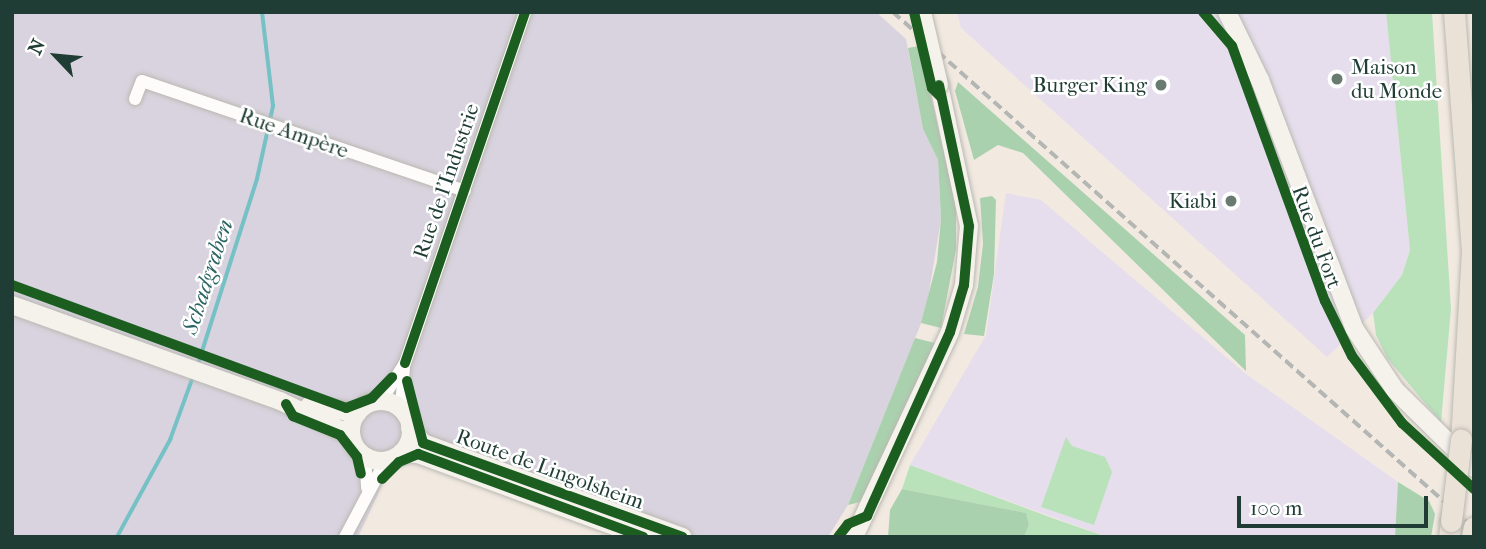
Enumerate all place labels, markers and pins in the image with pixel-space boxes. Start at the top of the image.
place label: Maison du Monde [1351,54,1442,104]
marker: Maison du Monde [1329,71,1345,87]
place label: Burger King [1033,72,1147,98]
marker: Burger King [1153,77,1169,93]
place label: Kiabi [1169,188,1217,214]
marker: Kiabi [1223,193,1239,209]

